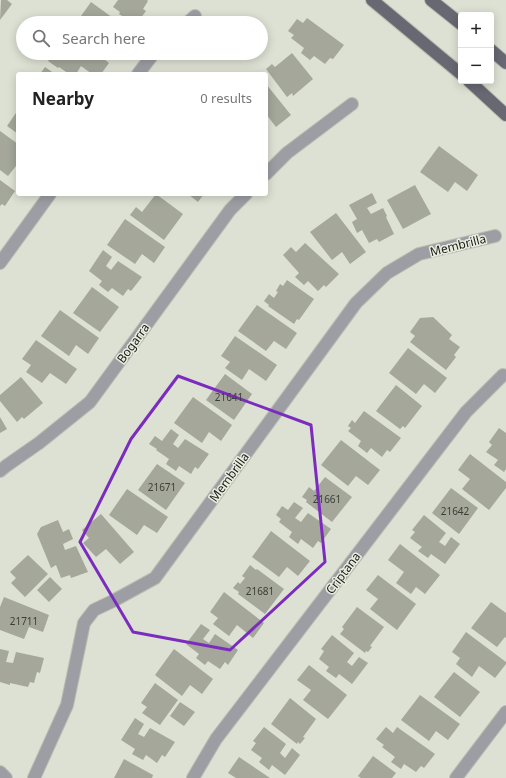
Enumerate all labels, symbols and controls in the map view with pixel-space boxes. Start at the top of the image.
map controls [458,12,494,84]
button: + [458,12,494,48]
search box [16,16,268,60]
icon: search [30,27,52,49]
text: Search here [62,28,145,48]
button: − [458,48,494,84]
text: Nearby [32,87,94,110]
text: 0 results [200,89,252,107]
street label: Membrilla [428,230,488,260]
street label: Bogarra [113,320,153,366]
house number: 21641 [215,390,243,404]
street label: Membrilla [205,449,253,505]
house number: 21671 [148,480,176,494]
house number: 21661 [313,492,341,506]
house number: 21642 [441,504,470,518]
street label: Criptana [322,549,364,597]
house number: 21681 [246,584,274,598]
house number: 21711 [10,614,38,628]

